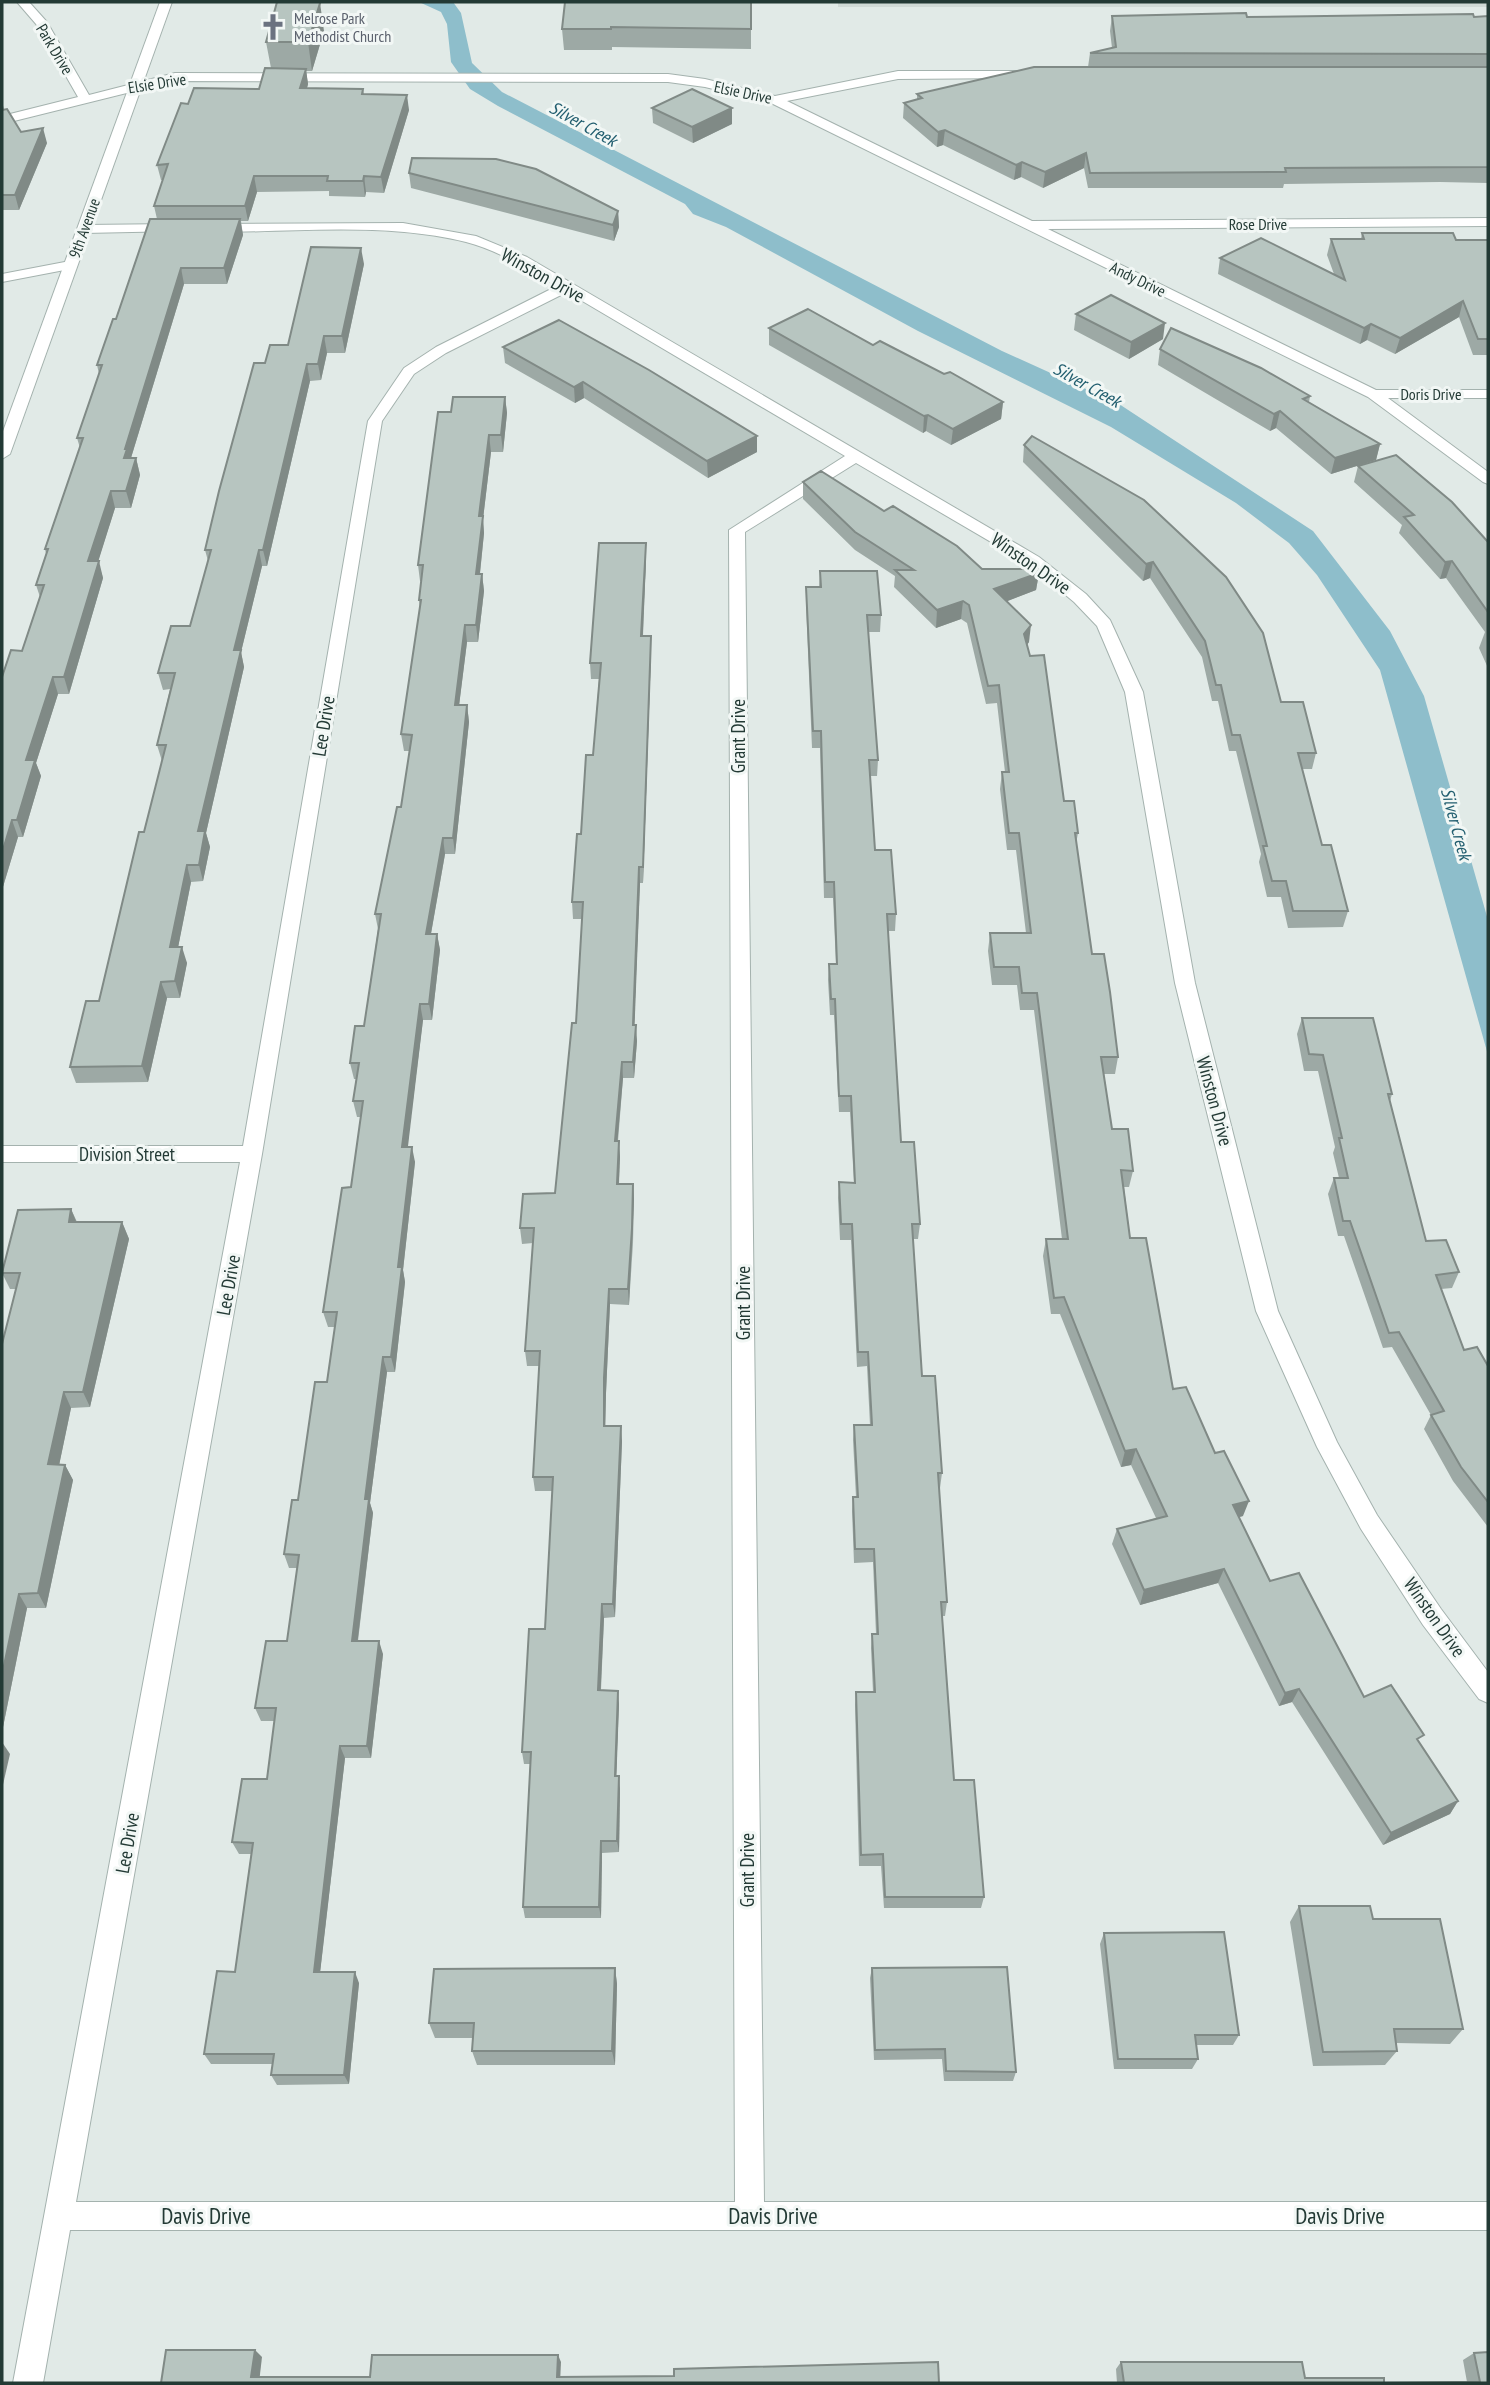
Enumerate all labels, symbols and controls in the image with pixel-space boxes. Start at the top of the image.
place label: Melrose Park Methodist Church [294,8,391,46]
church icon: Melrose Park Methodist Church [258,12,288,42]
street label: Park Drive [32,20,78,78]
street label: Elsie Drive [127,69,187,97]
street label: Elsie Drive [712,76,774,108]
water label: Silver Creek [545,96,623,152]
street label: 9th Avenue [64,195,104,261]
street label: Rose Drive [1229,214,1287,234]
street label: Winston Drive [497,242,589,308]
street label: Andy Drive [1107,257,1169,301]
water label: Silver Creek [1049,357,1127,413]
street label: Doris Drive [1400,384,1462,404]
street label: Winston Drive [987,527,1076,599]
street label: Lee Drive [306,694,340,758]
street label: Grant Drive [726,699,750,773]
water label: Silver Creek [1436,785,1478,864]
street label: Winston Drive [1192,1054,1239,1149]
street label: Division Street [79,1142,176,1166]
street label: Lee Drive [211,1253,245,1317]
street label: Grant Drive [731,1266,755,1340]
street label: Winston Drive [1399,1573,1471,1662]
street label: Lee Drive [110,1811,144,1875]
street label: Grant Drive [735,1833,759,1907]
street label: Davis Drive [161,2201,251,2230]
street label: Davis Drive [728,2201,818,2230]
street label: Davis Drive [1295,2201,1385,2230]

